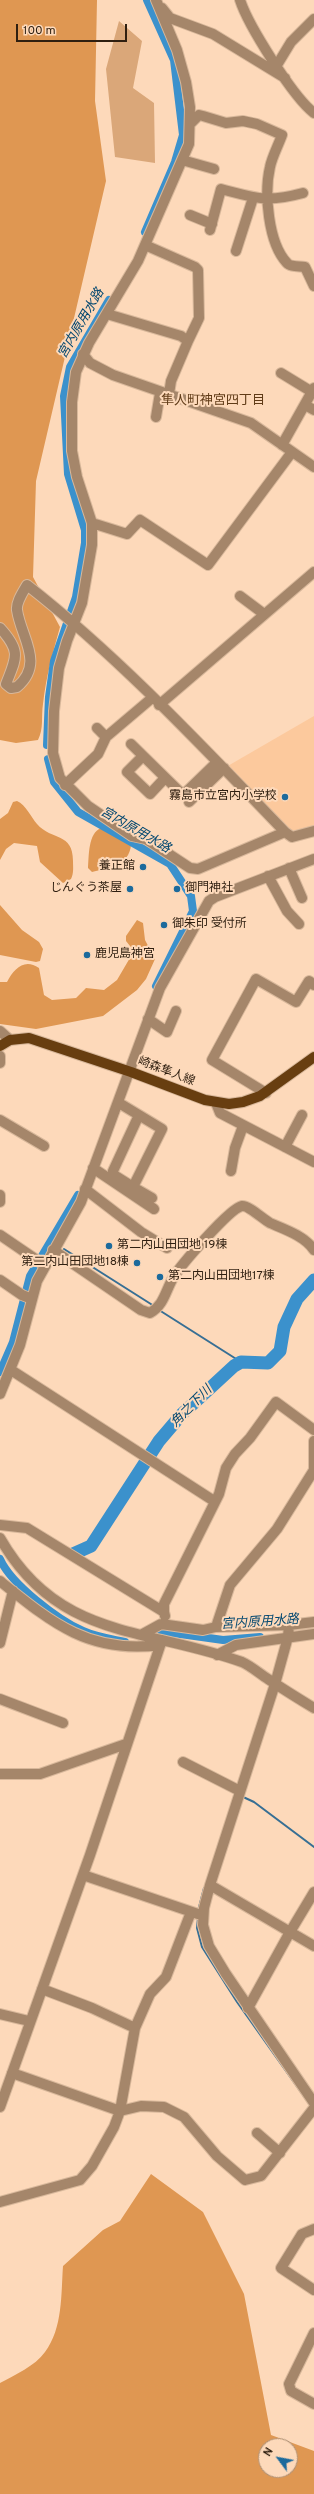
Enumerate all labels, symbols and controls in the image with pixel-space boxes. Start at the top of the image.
scale bar [18,16,129,42]
text: 100 m [23,23,56,39]
water label: 宮内原用水路 [56,286,108,362]
district label: 隼人町神宮四丁目 [161,393,265,409]
place label: 霧島市立宮内小学校 [169,790,277,804]
marker: 霧島市立宮内小学校 [280,792,290,802]
water label: 宮内原用水路 [97,805,173,857]
place label: 養正館 [99,860,135,874]
marker: 養正館 [138,862,148,872]
place label: じんぐう茶屋 [50,882,122,896]
place label: 御門神社 [185,882,233,896]
marker: じんぐう茶屋 [125,884,135,894]
marker: 御門神社 [172,884,182,894]
place label: 御朱印 受付所 [172,918,247,932]
marker: 御朱印 受付所 [159,920,169,930]
place label: 鹿児島神宮 [95,948,155,962]
marker: 鹿児島神宮 [82,950,92,960]
street label: 崎森隼人線 [135,1055,197,1089]
place label: 第二内山田団地 19棟 [117,1239,227,1253]
marker: 第二内山田団地 19棟 [104,1241,114,1251]
place label: 第二内山田団地18棟 [21,1256,129,1270]
marker: 第二内山田団地18棟 [132,1258,142,1268]
place label: 第二内山田団地17棟 [168,1270,275,1284]
marker: 第二内山田団地17棟 [155,1272,165,1282]
water label: 角之下川 [168,1383,216,1431]
water label: 宮内原用水路 [221,1612,299,1634]
north arrow [258,2438,298,2478]
text: N [261,2445,277,2459]

